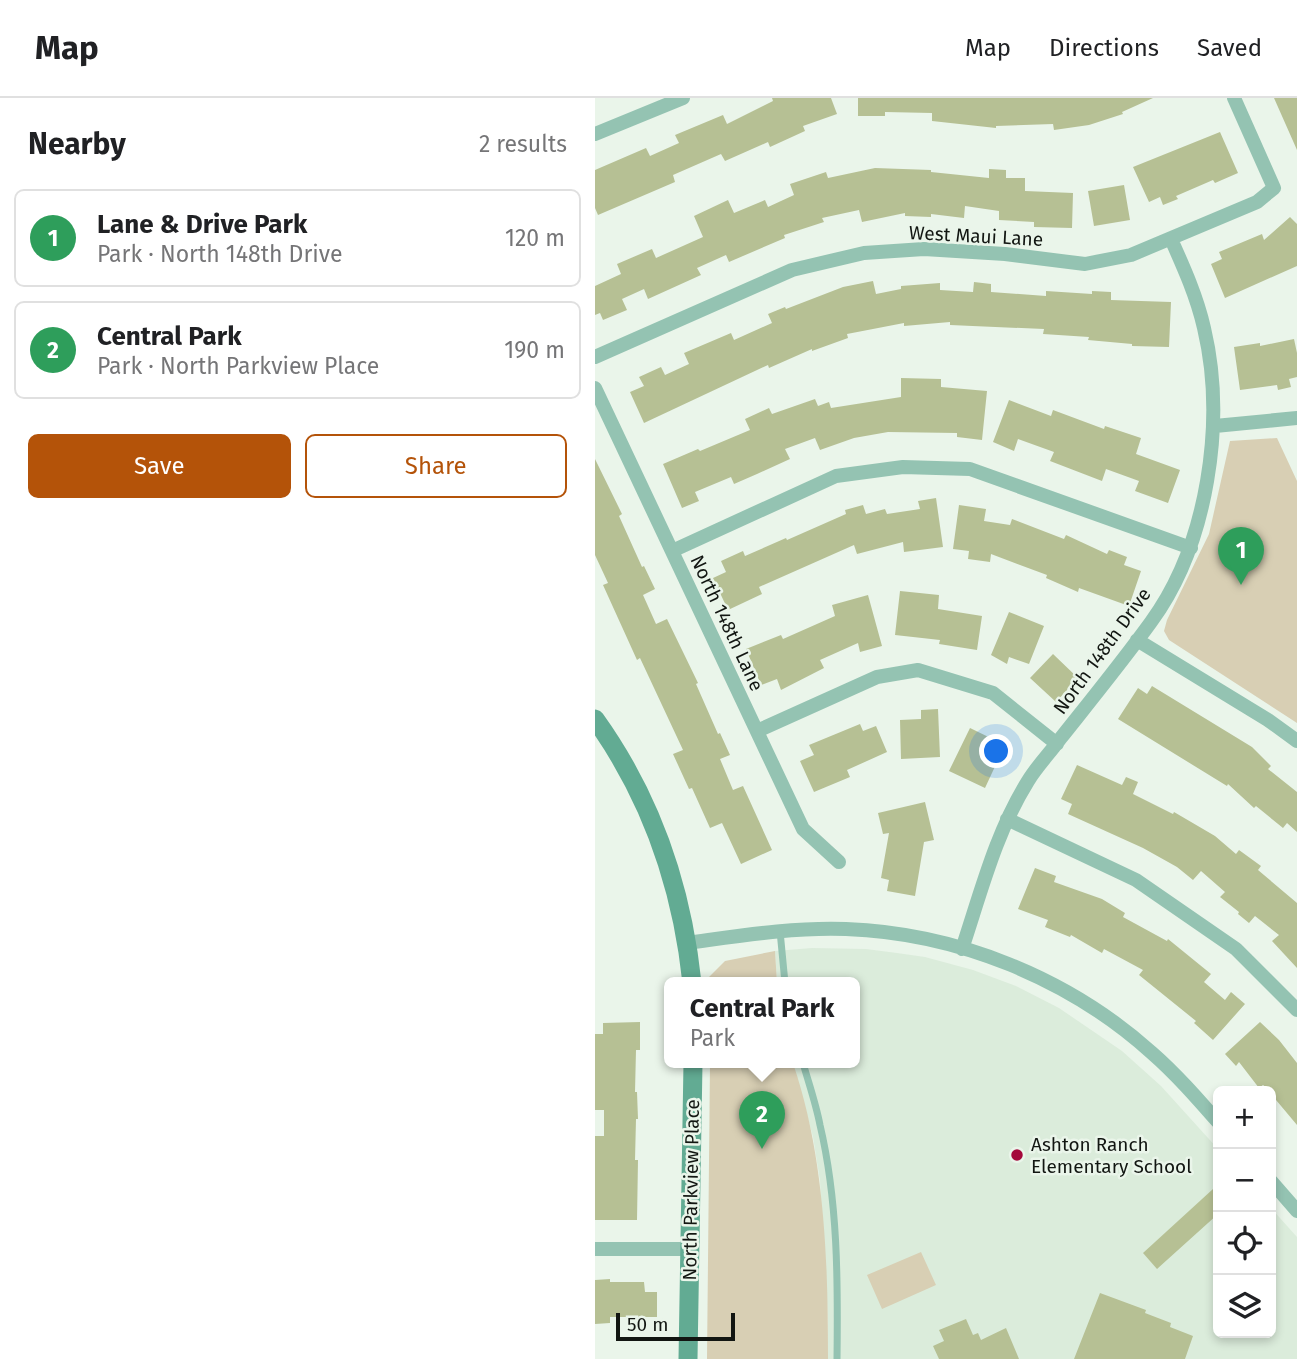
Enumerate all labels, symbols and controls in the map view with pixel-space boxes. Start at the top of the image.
text: Map [35,28,99,68]
text: Map [965,34,1011,62]
text: Directions [1049,34,1159,62]
text: Saved [1197,34,1262,62]
text: Nearby [28,126,126,162]
text: 2 results [479,130,567,158]
text: Lane & Drive Park [97,209,307,240]
street label: West Maui Lane [908,221,1044,251]
text: 1 [48,224,58,252]
text: 120 m [505,224,565,252]
text: Park · North 148th Drive [97,240,343,268]
text: Central Park [97,321,241,352]
text: 2 [47,336,59,364]
text: 190 m [504,336,565,364]
text: Park · North Parkview Place [97,352,379,380]
button: Save [28,434,291,498]
button: Share [305,434,567,498]
pin: 1 [1218,527,1264,585]
street label: North 148th Lane [685,551,769,695]
street label: North 148th Drive [1048,583,1156,719]
your location [979,734,1013,768]
popup [664,977,860,1068]
text: Central Park [690,993,834,1024]
text: Park [690,1024,735,1052]
map controls [1213,1086,1276,1338]
button: + [1213,1086,1276,1149]
pin: 2 [739,1091,785,1149]
street label: North Parkview Place [678,1099,704,1281]
place label: Ashton Ranch Elementary School [1031,1133,1192,1178]
marker: Ashton Ranch Elementary School [1009,1147,1025,1163]
button: − [1213,1149,1276,1212]
button: locate [1213,1212,1276,1275]
button: layers [1213,1275,1276,1338]
scale bar [616,1310,735,1342]
text: 50 m [627,1313,668,1336]

